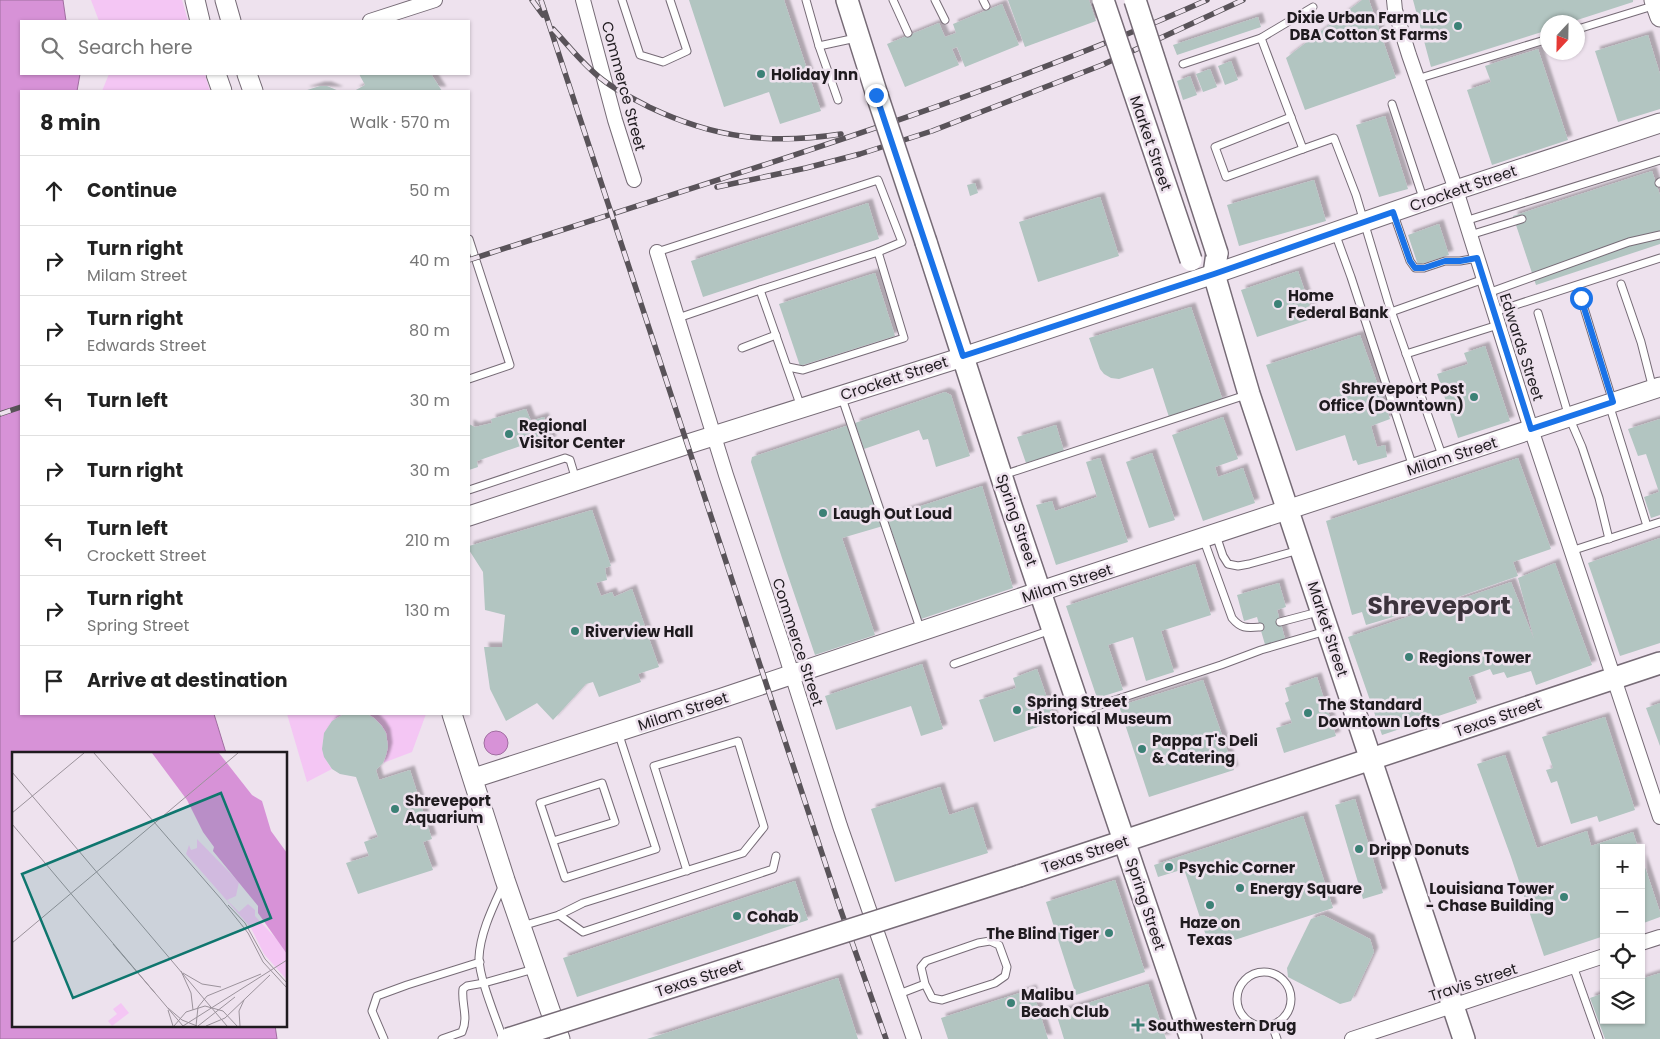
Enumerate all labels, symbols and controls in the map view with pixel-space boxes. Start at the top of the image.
place label: Dixie Urban Farm LLC DBA Cotton St Farms [1287,7,1448,45]
north arrow [1540,15,1585,60]
street label: Commerce Street [597,19,651,153]
search box [20,20,470,75]
marker: Dixie Urban Farm LLC DBA Cotton St Farms [1452,20,1464,32]
icon: search [38,34,66,62]
text: Search here [78,34,192,61]
place label: Holiday Inn [771,64,858,85]
marker: Holiday Inn [755,68,767,80]
route end [865,84,888,107]
street label: Market Street [1125,93,1177,193]
text: 8 min [40,108,101,137]
text: Walk · 570 m [350,111,450,134]
street label: Crockett Street [1407,160,1519,216]
icon: ahead [40,177,68,205]
text: Continue [87,177,177,204]
text: 50 m [409,179,450,202]
text: Turn right [87,235,183,262]
icon: right [40,247,68,275]
text: 40 m [409,249,450,272]
text: Milam Street [87,264,187,287]
place label: Home Federal Bank [1288,285,1389,323]
route start [1570,287,1593,310]
street label: Edwards Street [1495,291,1549,403]
marker: Home Federal Bank [1272,298,1284,310]
text: Turn right [87,305,183,332]
icon: right [40,317,68,345]
text: 80 m [409,319,450,342]
text: Edwards Street [87,334,206,357]
street label: Crockett Street [838,351,950,405]
place label: Shreveport Post Office (Downtown) [1319,378,1464,416]
icon: left [40,387,68,415]
text: Turn left [87,387,168,414]
text: 30 m [410,389,450,412]
marker: Shreveport Post Office (Downtown) [1468,391,1480,403]
place label: Regional Visitor Center [519,415,626,453]
marker: Regional Visitor Center [503,428,515,440]
street label: Milam Street [1404,432,1500,480]
icon: right [40,457,68,485]
text: Turn right [87,457,183,484]
text: 30 m [410,459,450,482]
street label: Spring Street [991,471,1043,569]
place label: Laugh Out Loud [833,503,952,524]
marker: Laugh Out Loud [817,507,829,519]
text: Turn left [87,515,168,542]
icon: left [40,527,68,555]
text: 210 m [405,529,450,552]
text: Crockett Street [87,544,206,567]
street label: Milam Street [1019,559,1115,607]
street label: Commerce Street [767,575,829,709]
street label: Market Street [1303,579,1353,679]
text: Turn right [87,585,183,612]
district label: Shreveport [1367,588,1511,623]
icon: right [40,597,68,625]
text: 130 m [405,599,450,622]
text: Spring Street [87,614,189,637]
place label: Riverview Hall [585,621,693,642]
marker: Riverview Hall [569,625,581,637]
place label: Regions Tower [1419,647,1531,668]
marker: Regions Tower [1403,651,1415,663]
icon: arrive [40,667,68,695]
text: Arrive at destination [87,667,288,694]
street label: Milam Street [635,687,731,735]
place label: Spring Street Historical Museum [1027,691,1172,729]
street label: Texas Street [1452,692,1544,742]
place label: The Standard Downtown Lofts [1318,694,1440,732]
marker: Spring Street Historical Museum [1011,704,1023,716]
marker: The Standard Downtown Lofts [1302,707,1314,719]
place label: Pappa T's Deli & Catering [1152,730,1258,768]
marker: Pappa T's Deli & Catering [1136,743,1148,755]
inset map [12,752,288,1026]
place label: Shreveport Aquarium [405,790,491,828]
marker: Shreveport Aquarium [389,803,401,815]
street label: Texas Street [1039,830,1131,878]
place label: Dripp Donuts [1369,839,1469,860]
marker: Dripp Donuts [1353,843,1365,855]
map controls [1600,844,1645,1024]
button: + [1600,844,1645,889]
street label: Spring Street [1121,855,1171,953]
place label: Psychic Corner [1179,857,1296,878]
marker: Psychic Corner [1163,861,1175,873]
place label: Energy Square [1250,878,1362,899]
place label: Louisiana Tower - Chase Building [1426,878,1555,916]
marker: Energy Square [1234,882,1246,894]
button: − [1600,889,1645,934]
marker: Louisiana Tower - Chase Building [1558,891,1570,903]
marker: Haze on Texas [1204,899,1216,911]
place label: Cohab [747,906,798,927]
marker: Cohab [731,910,743,922]
place label: Haze on Texas [1180,912,1240,950]
place label: The Blind Tiger [986,923,1100,944]
marker: The Blind Tiger [1103,927,1115,939]
button: locate [1600,934,1645,979]
street label: Texas Street [653,954,745,1002]
street label: Travis Street [1426,958,1520,1006]
button: layers [1600,979,1645,1024]
place label: Malibu Beach Club [1021,984,1109,1022]
marker: Malibu Beach Club [1005,997,1017,1009]
place label: Southwestern Drug [1148,1015,1296,1036]
marker: Southwestern Drug [1132,1019,1144,1031]

